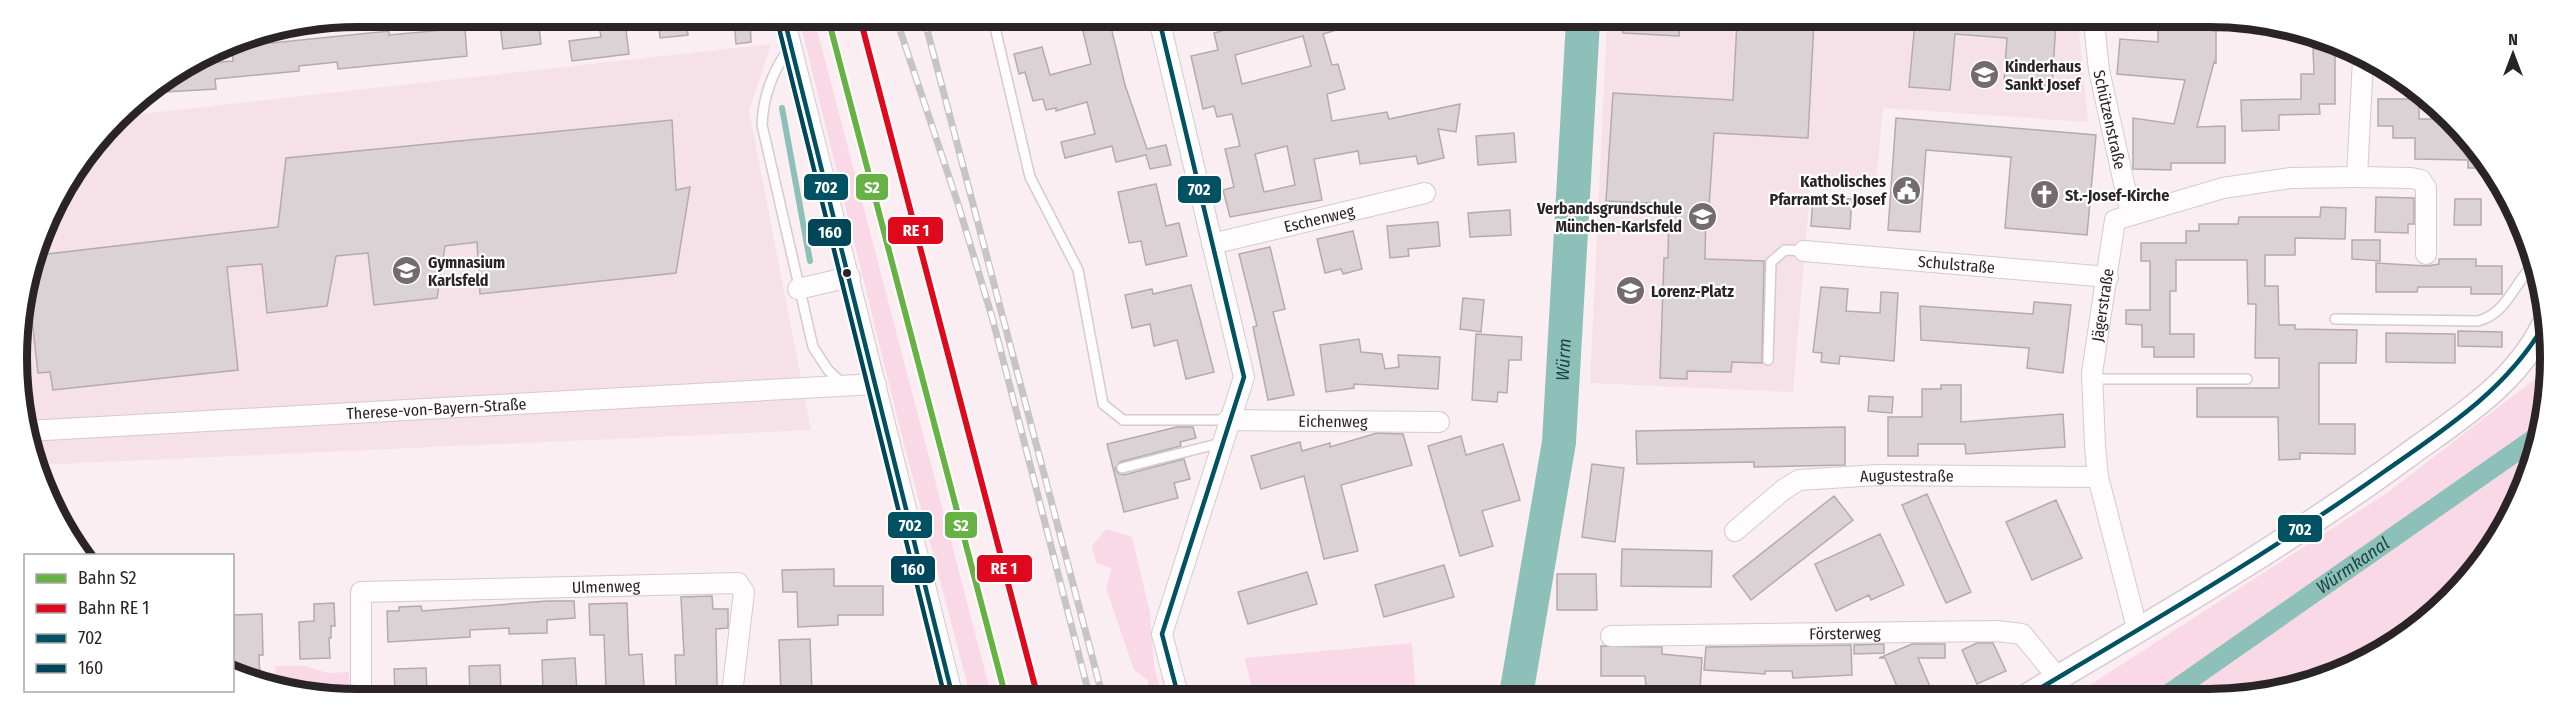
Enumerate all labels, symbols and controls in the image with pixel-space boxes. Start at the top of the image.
north arrow [2483,24,2543,84]
text: N [2508,30,2518,49]
place label: Kinderhaus Sankt Josef [2005,57,2082,94]
school or university icon: Kinderhaus Sankt Josef [1968,59,2000,91]
street label: Schützenstraße [2090,68,2130,171]
place label: Katholisches Pfarramt St. Josef [1769,172,1888,209]
line badge: 702 [803,173,849,201]
line badge: S2 [855,173,889,201]
public building icon: Katholisches Pfarramt St. Josef [1891,174,1923,206]
line badge: 702 [1177,175,1222,204]
text: 702 [815,178,838,197]
text: S2 [864,178,880,197]
church icon: St.-Josef-Kirche [2028,179,2060,211]
text: 702 [1188,180,1211,199]
place label: St.-Josef-Kirche [2065,186,2169,205]
place label: Verbandsgrundschule München-Karlsfeld [1536,199,1682,236]
street label: Eschenweg [1282,201,1357,236]
school or university icon: Verbandsgrundschule München-Karlsfeld [1687,201,1719,233]
line badge: RE 1 [887,216,944,245]
line badge: 160 [807,218,852,247]
text: RE 1 [903,221,929,240]
text: 160 [818,223,842,242]
street label: Schulstraße [1917,251,1996,277]
place label: Gymnasium Karlsfeld [428,253,505,290]
school or university icon: Gymnasium Karlsfeld [391,255,423,287]
unlabelled marker [841,267,853,279]
street label: Jägerstraße [2087,267,2117,343]
school or university icon: Lorenz-Platz [1614,275,1646,307]
place label: Lorenz-Platz [1651,282,1734,301]
water label: Würm [1551,338,1576,382]
street label: Therese-von-Bayern-Straße [346,394,527,423]
street label: Eichenweg [1298,411,1368,431]
street label: Augustestraße [1859,465,1954,486]
line badge: 702 [887,511,933,539]
line badge: S2 [944,511,978,539]
line badge: 702 [2277,514,2323,543]
text: 702 [899,516,922,535]
text: S2 [953,516,969,535]
text: 702 [2289,520,2312,539]
water label: Würmkanal [2312,532,2394,599]
legend [24,554,234,692]
line badge: RE 1 [976,554,1033,583]
line badge: 160 [890,555,936,584]
text: RE 1 [991,559,1017,578]
text: 160 [901,560,925,579]
text: Bahn S2 [78,567,137,589]
street label: Ulmenweg [572,576,641,596]
text: Bahn RE 1 [78,597,149,619]
street label: Försterweg [1809,623,1881,643]
text: 702 [78,627,102,649]
text: 160 [78,657,103,679]

